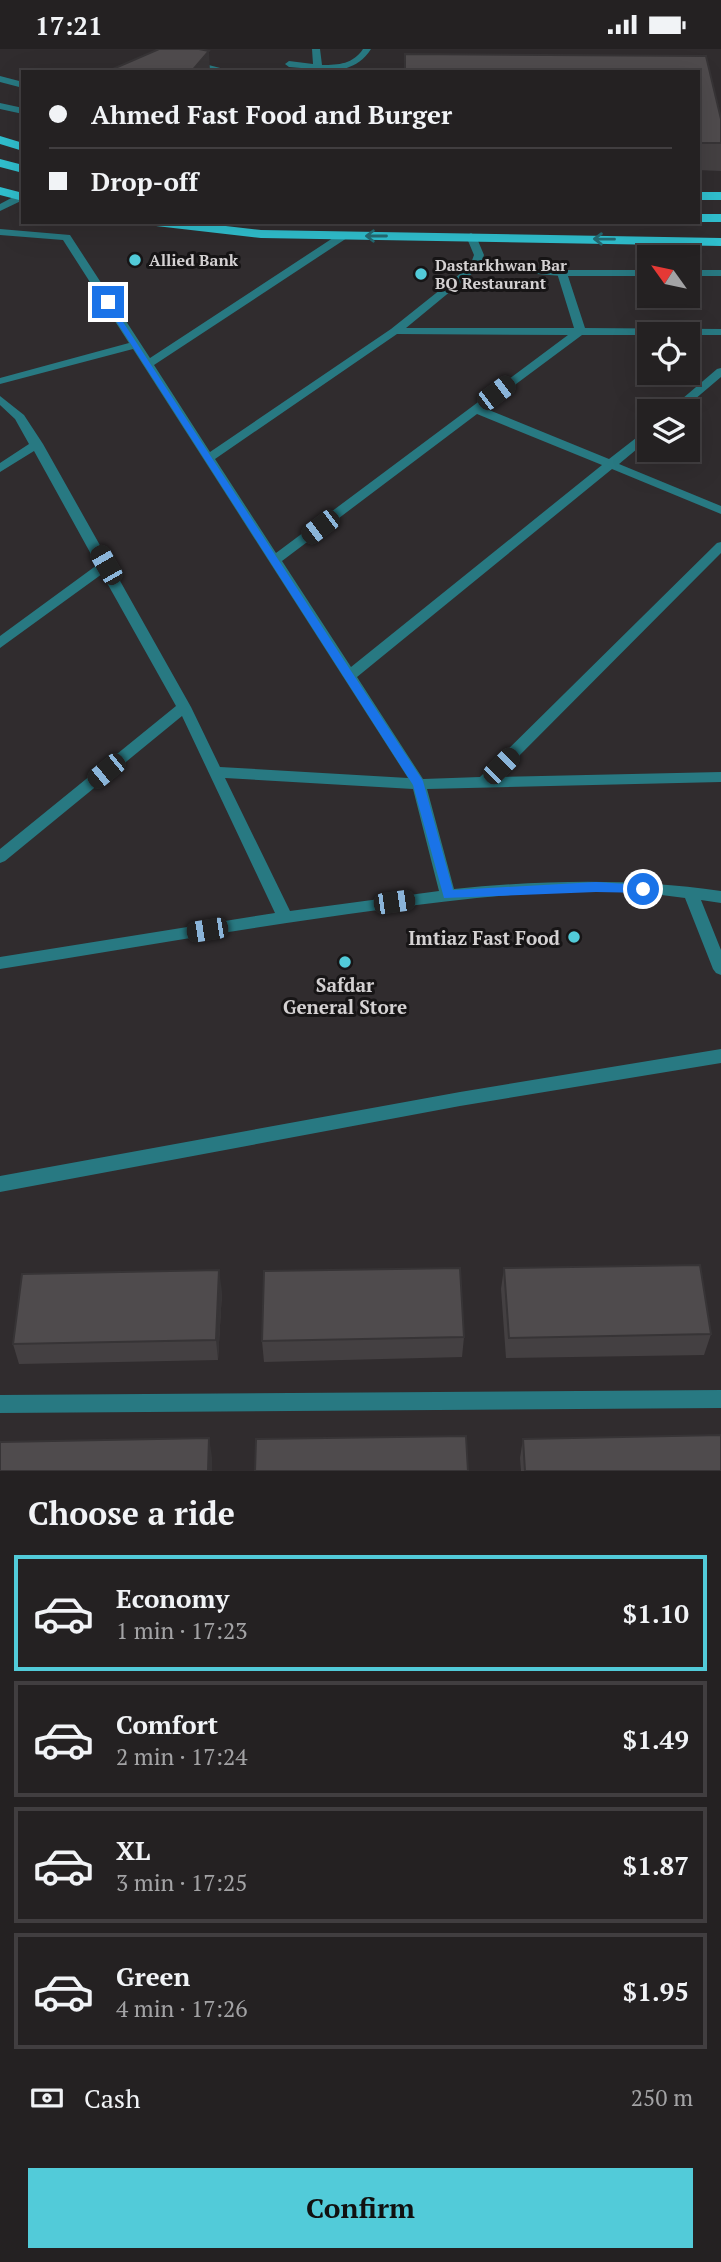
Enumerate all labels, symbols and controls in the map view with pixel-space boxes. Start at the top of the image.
text: 17:21 [35,8,103,42]
text: Ahmed Fast Food and Burger [91,97,452,131]
text: Drop-off [91,164,198,198]
one-way arrow [365,229,388,243]
one-way arrow [593,233,616,246]
north arrow [637,245,700,308]
map controls [637,245,700,462]
place label: Allied Bank [149,249,239,271]
marker: Allied Bank [127,252,143,268]
place label: Dastarkhwan Bar BQ Restaurant [435,254,567,294]
marker: Dastarkhwan Bar BQ Restaurant [413,266,429,282]
route end [92,286,124,318]
button: locate [637,322,700,385]
car [473,372,520,414]
button: layers [637,399,700,462]
car [297,506,344,548]
car [87,542,126,588]
car [479,744,524,788]
car [84,750,129,792]
route start [627,873,659,905]
car [372,889,417,915]
car [185,916,230,944]
place label: Imtiaz Fast Food [408,925,561,950]
marker: Imtiaz Fast Food [566,929,582,945]
marker: Safdar General Store [337,954,353,970]
place label: Safdar General Store [283,972,407,1019]
text: Choose a ride [28,1492,235,1534]
text: Economy [116,1581,229,1615]
icon: car [32,1582,95,1645]
text: $1.10 [623,1596,689,1630]
text: 1 min · 17:23 [116,1615,248,1646]
text: Comfort [116,1707,218,1741]
icon: car [32,1708,95,1771]
text: $1.49 [623,1722,689,1756]
text: 2 min · 17:24 [116,1741,248,1772]
text: XL [116,1833,150,1867]
icon: car [32,1834,95,1897]
text: $1.87 [623,1848,689,1882]
text: 3 min · 17:25 [116,1867,248,1898]
text: Green [116,1959,190,1993]
icon: car [32,1960,95,2023]
text: $1.95 [623,1974,689,2008]
text: 4 min · 17:26 [116,1993,248,2024]
icon: cash [28,2079,66,2117]
text: Cash [84,2081,140,2115]
text: 250 m [631,2082,693,2113]
button: Confirm [28,2168,693,2248]

